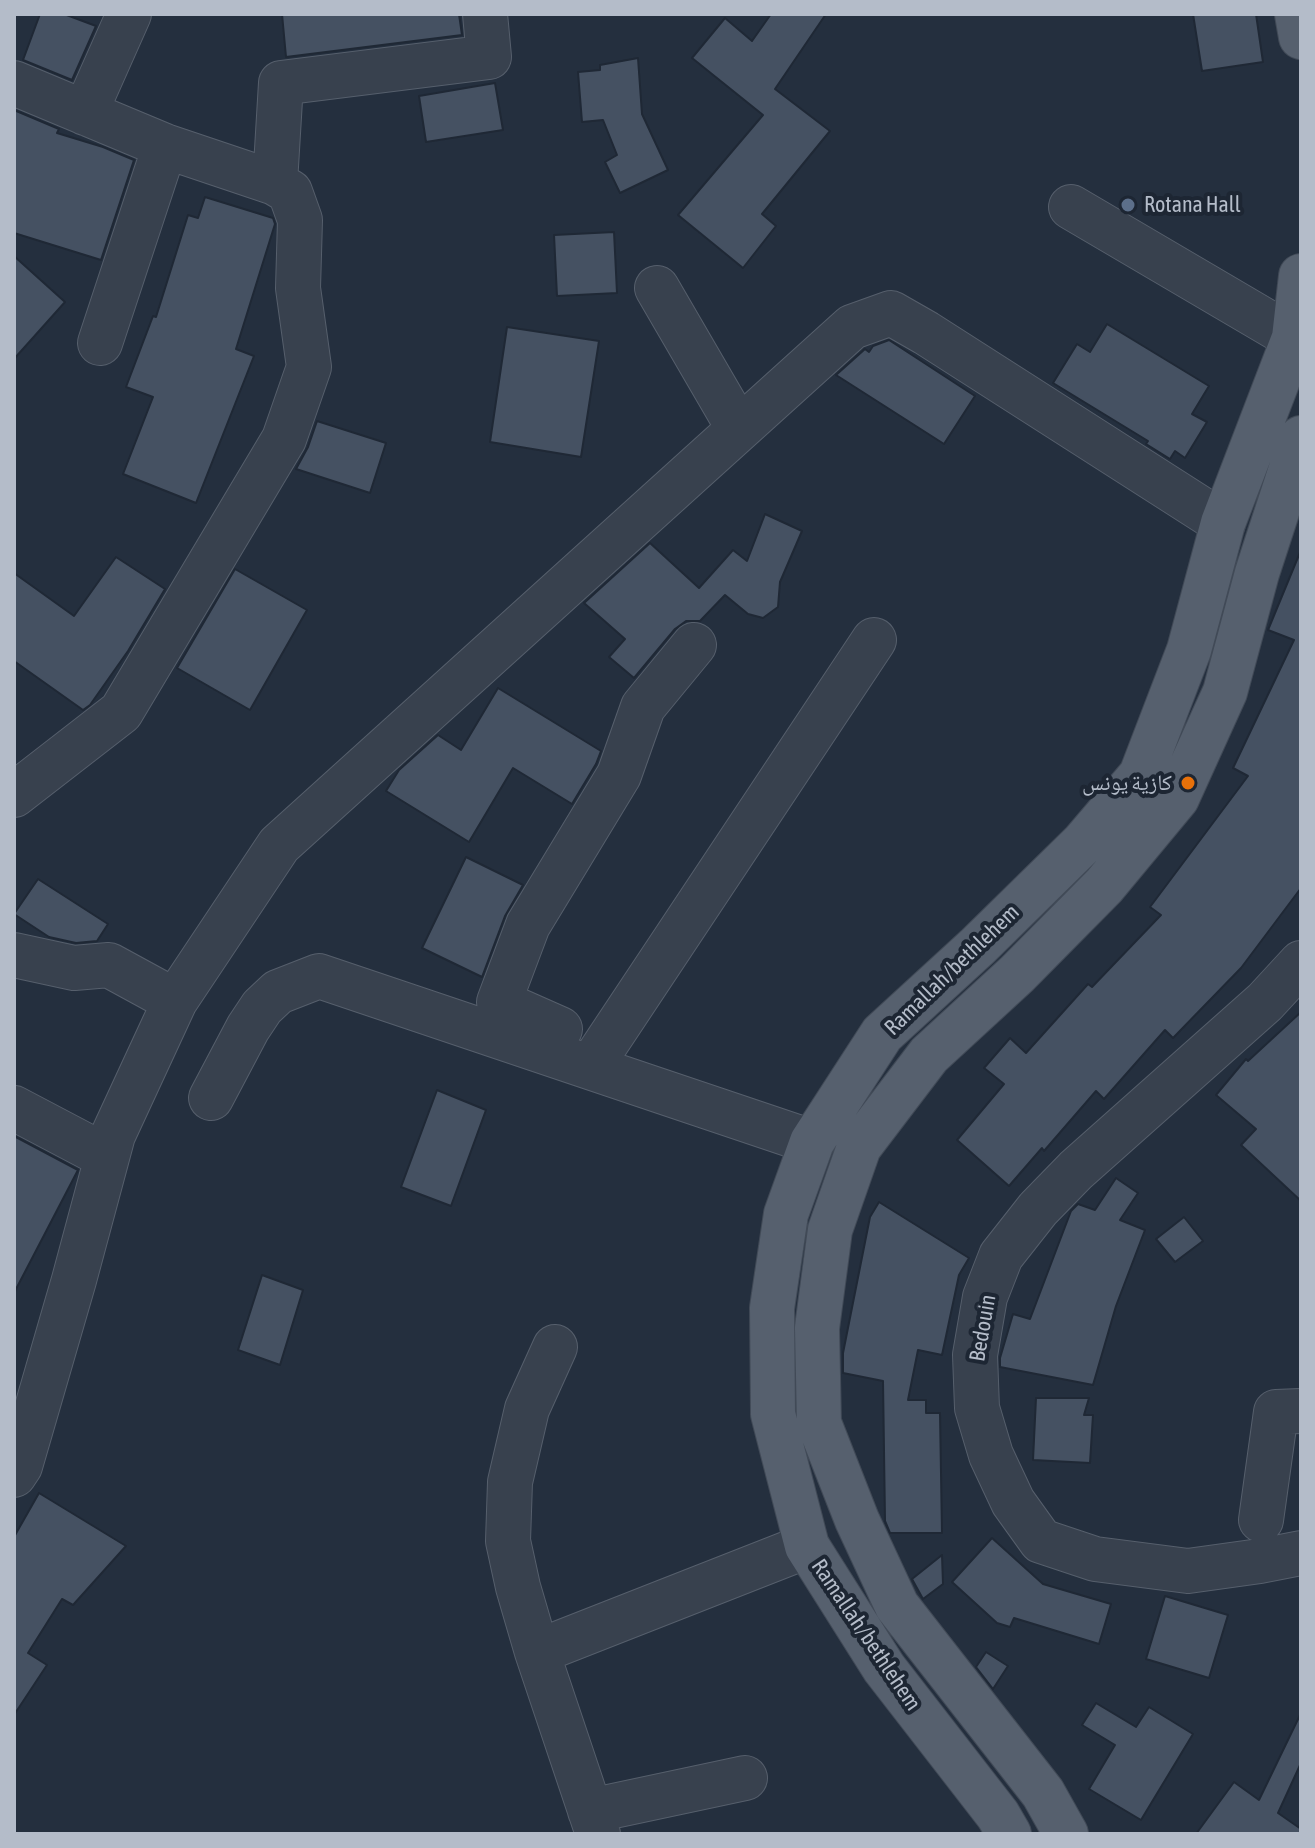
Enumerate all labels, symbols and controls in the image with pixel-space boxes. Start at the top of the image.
place label: Rotana Hall [1144,192,1240,218]
marker: Rotana Hall [1119,196,1137,214]
place label: كازية يونس [1082,770,1172,796]
marker: كازية يونس [1179,774,1197,792]
street label: Ramallah/bethlehem [879,899,1025,1041]
street label: Bedouin [964,1293,1002,1363]
street label: Ramallah/bethlehem [806,1554,926,1716]

